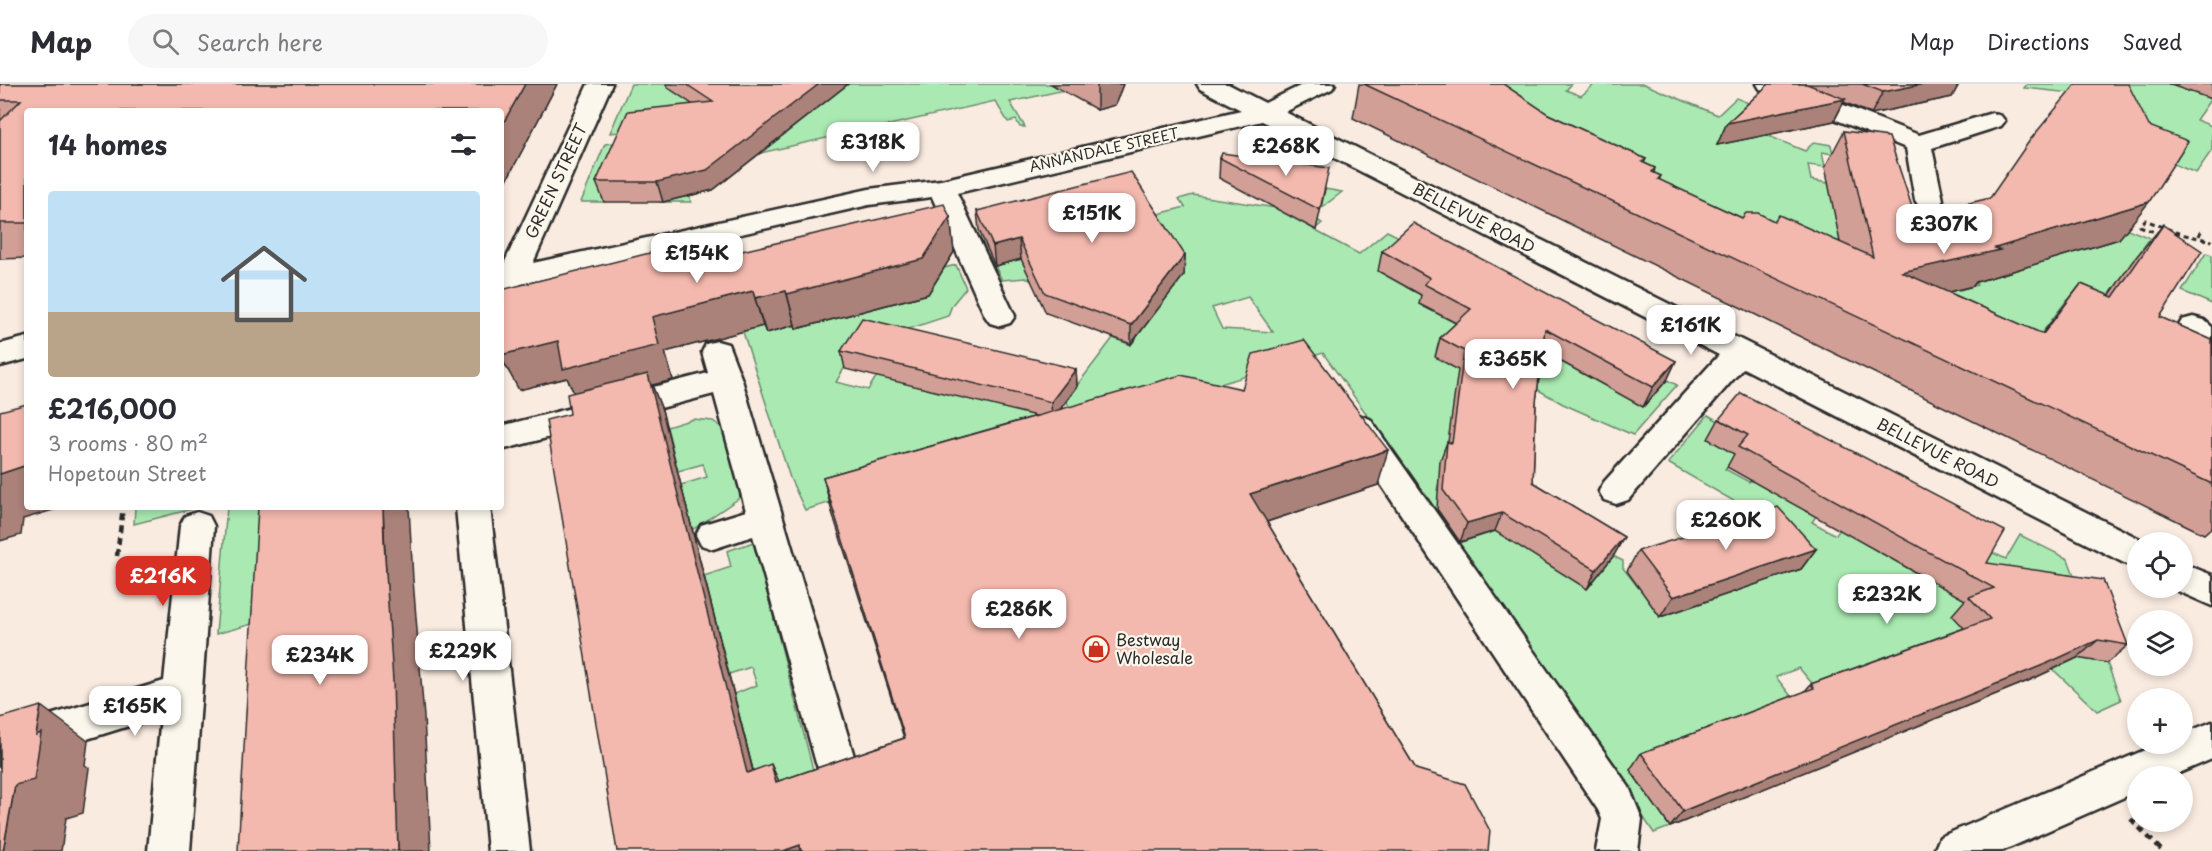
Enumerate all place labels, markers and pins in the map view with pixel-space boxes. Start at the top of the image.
pin: £318K [831,122,915,173]
pin: £268K [1244,126,1328,177]
pin: £151K [1050,193,1134,244]
pin: £307K [1902,204,1986,255]
pin: £154K [655,233,739,284]
pin: £161K [1649,305,1733,356]
pin: £365K [1471,339,1555,390]
pin: £260K [1684,500,1768,551]
pin: £216K [121,556,205,607]
pin: £232K [1845,574,1929,625]
pin: £286K [977,589,1061,640]
place label: Bestway Wholesale [1116,627,1193,669]
pin: £229K [421,631,505,682]
shop icon: Bestway Wholesale [1081,634,1111,664]
pin: £234K [278,635,362,686]
pin: £165K [93,686,177,737]

